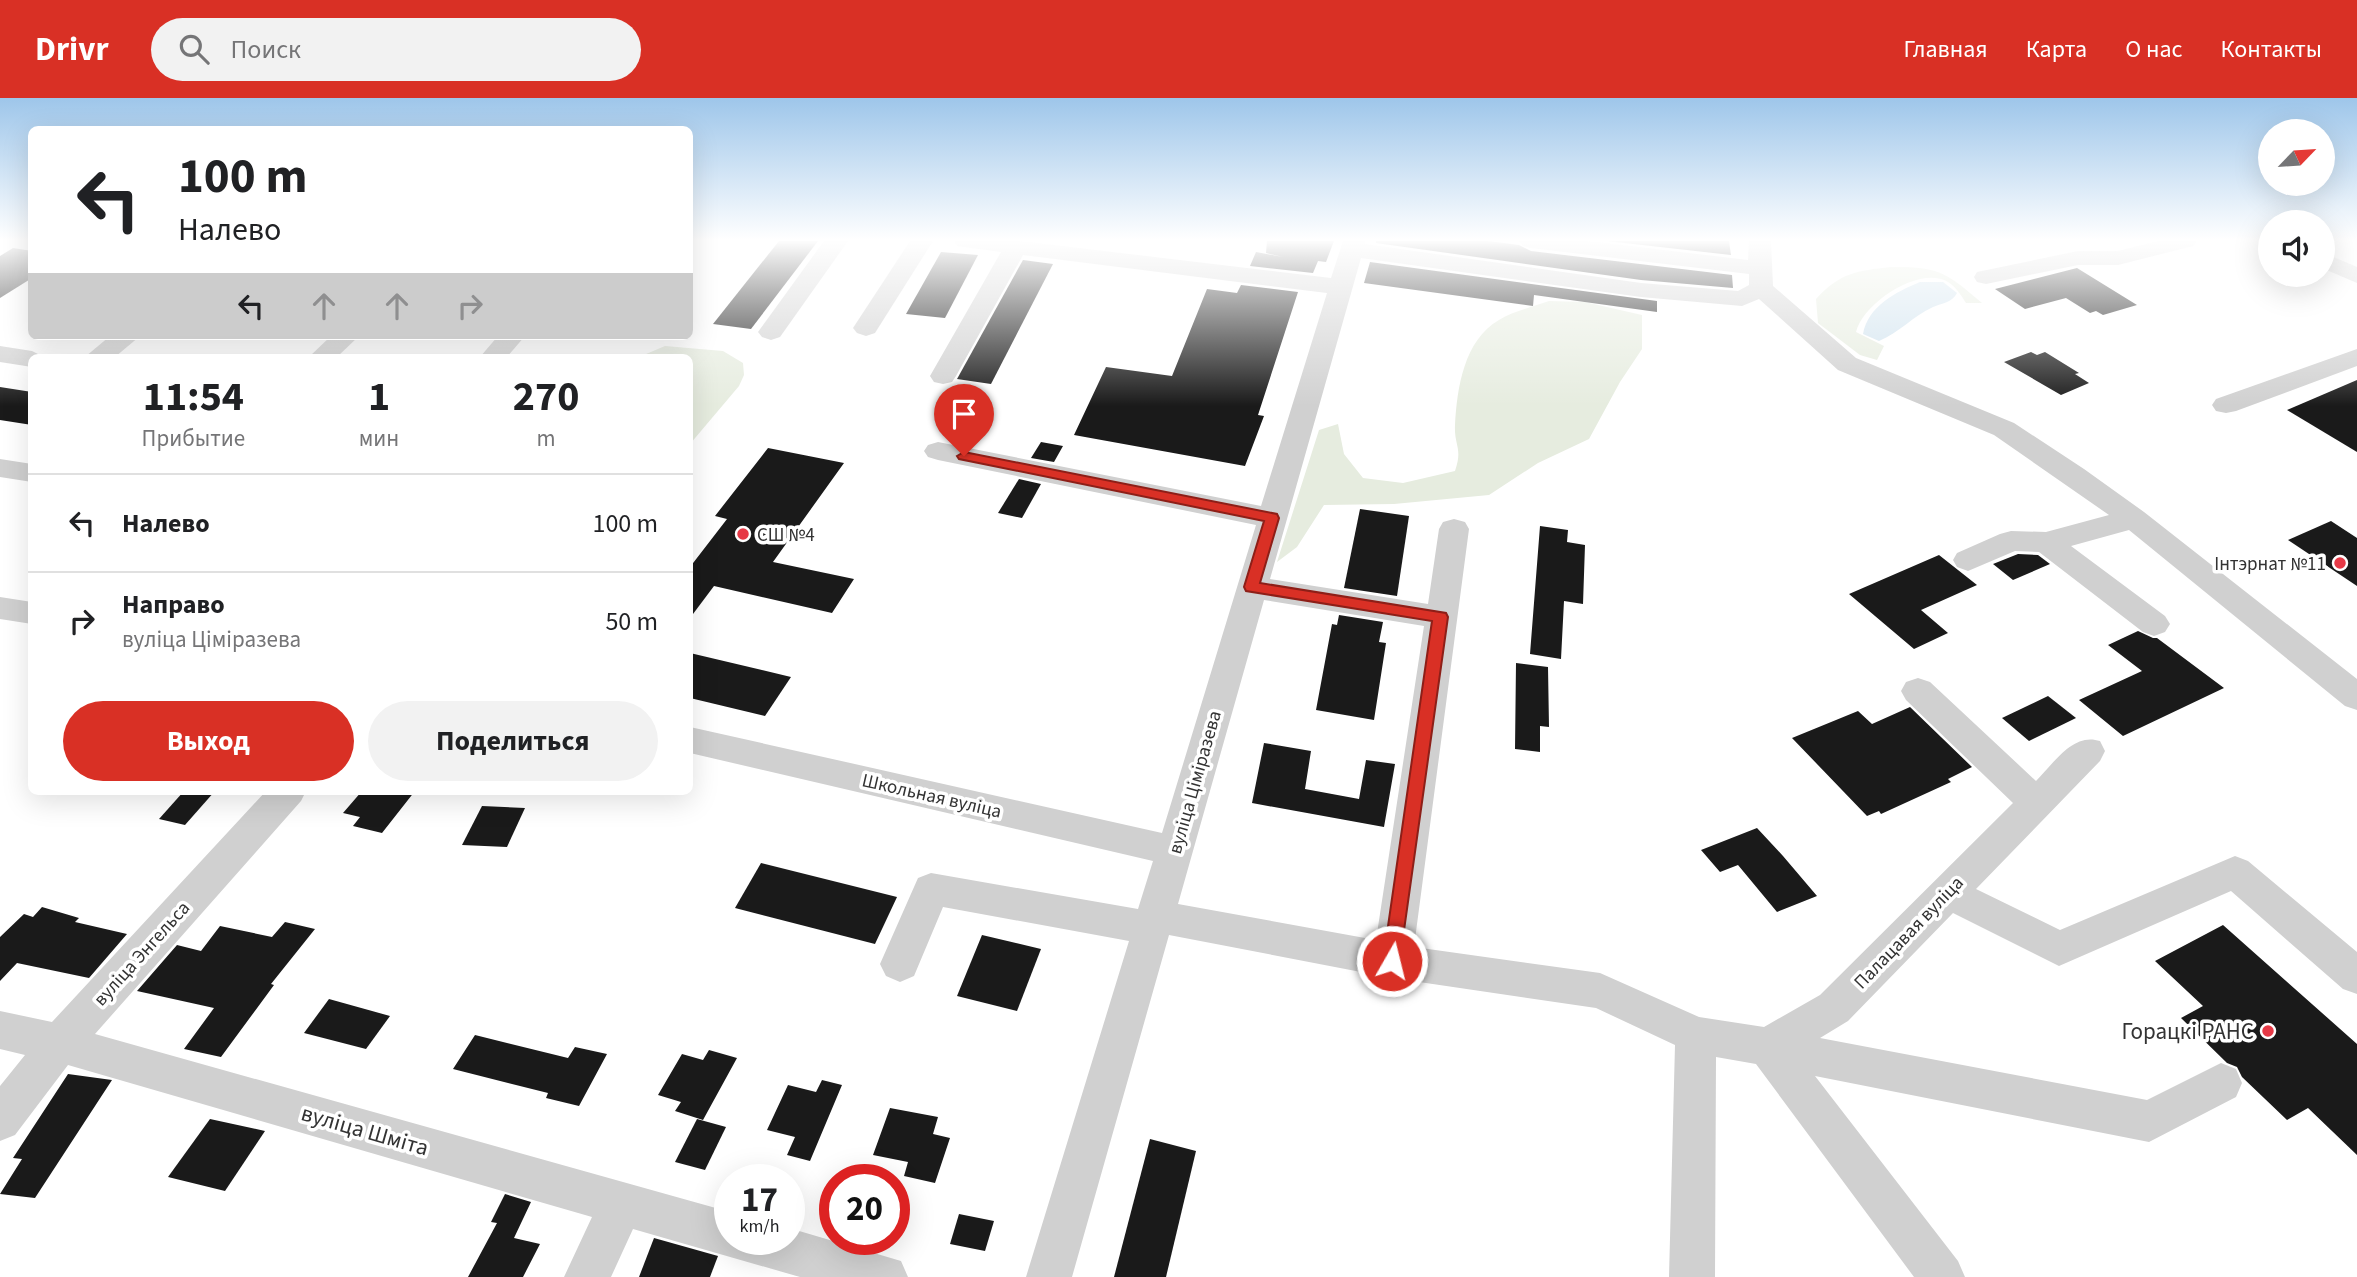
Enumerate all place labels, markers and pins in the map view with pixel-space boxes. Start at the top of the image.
pin [934,384,994,456]
place label: СШ №4 [757,522,815,549]
marker: СШ №4 [735,526,751,542]
place label: Інтэрнат №11 [2214,551,2326,578]
marker: Інтэрнат №11 [2332,555,2348,571]
place label: Горацкі РАНС [2121,1015,2254,1048]
marker: Горацкі РАНС [2260,1023,2276,1039]

